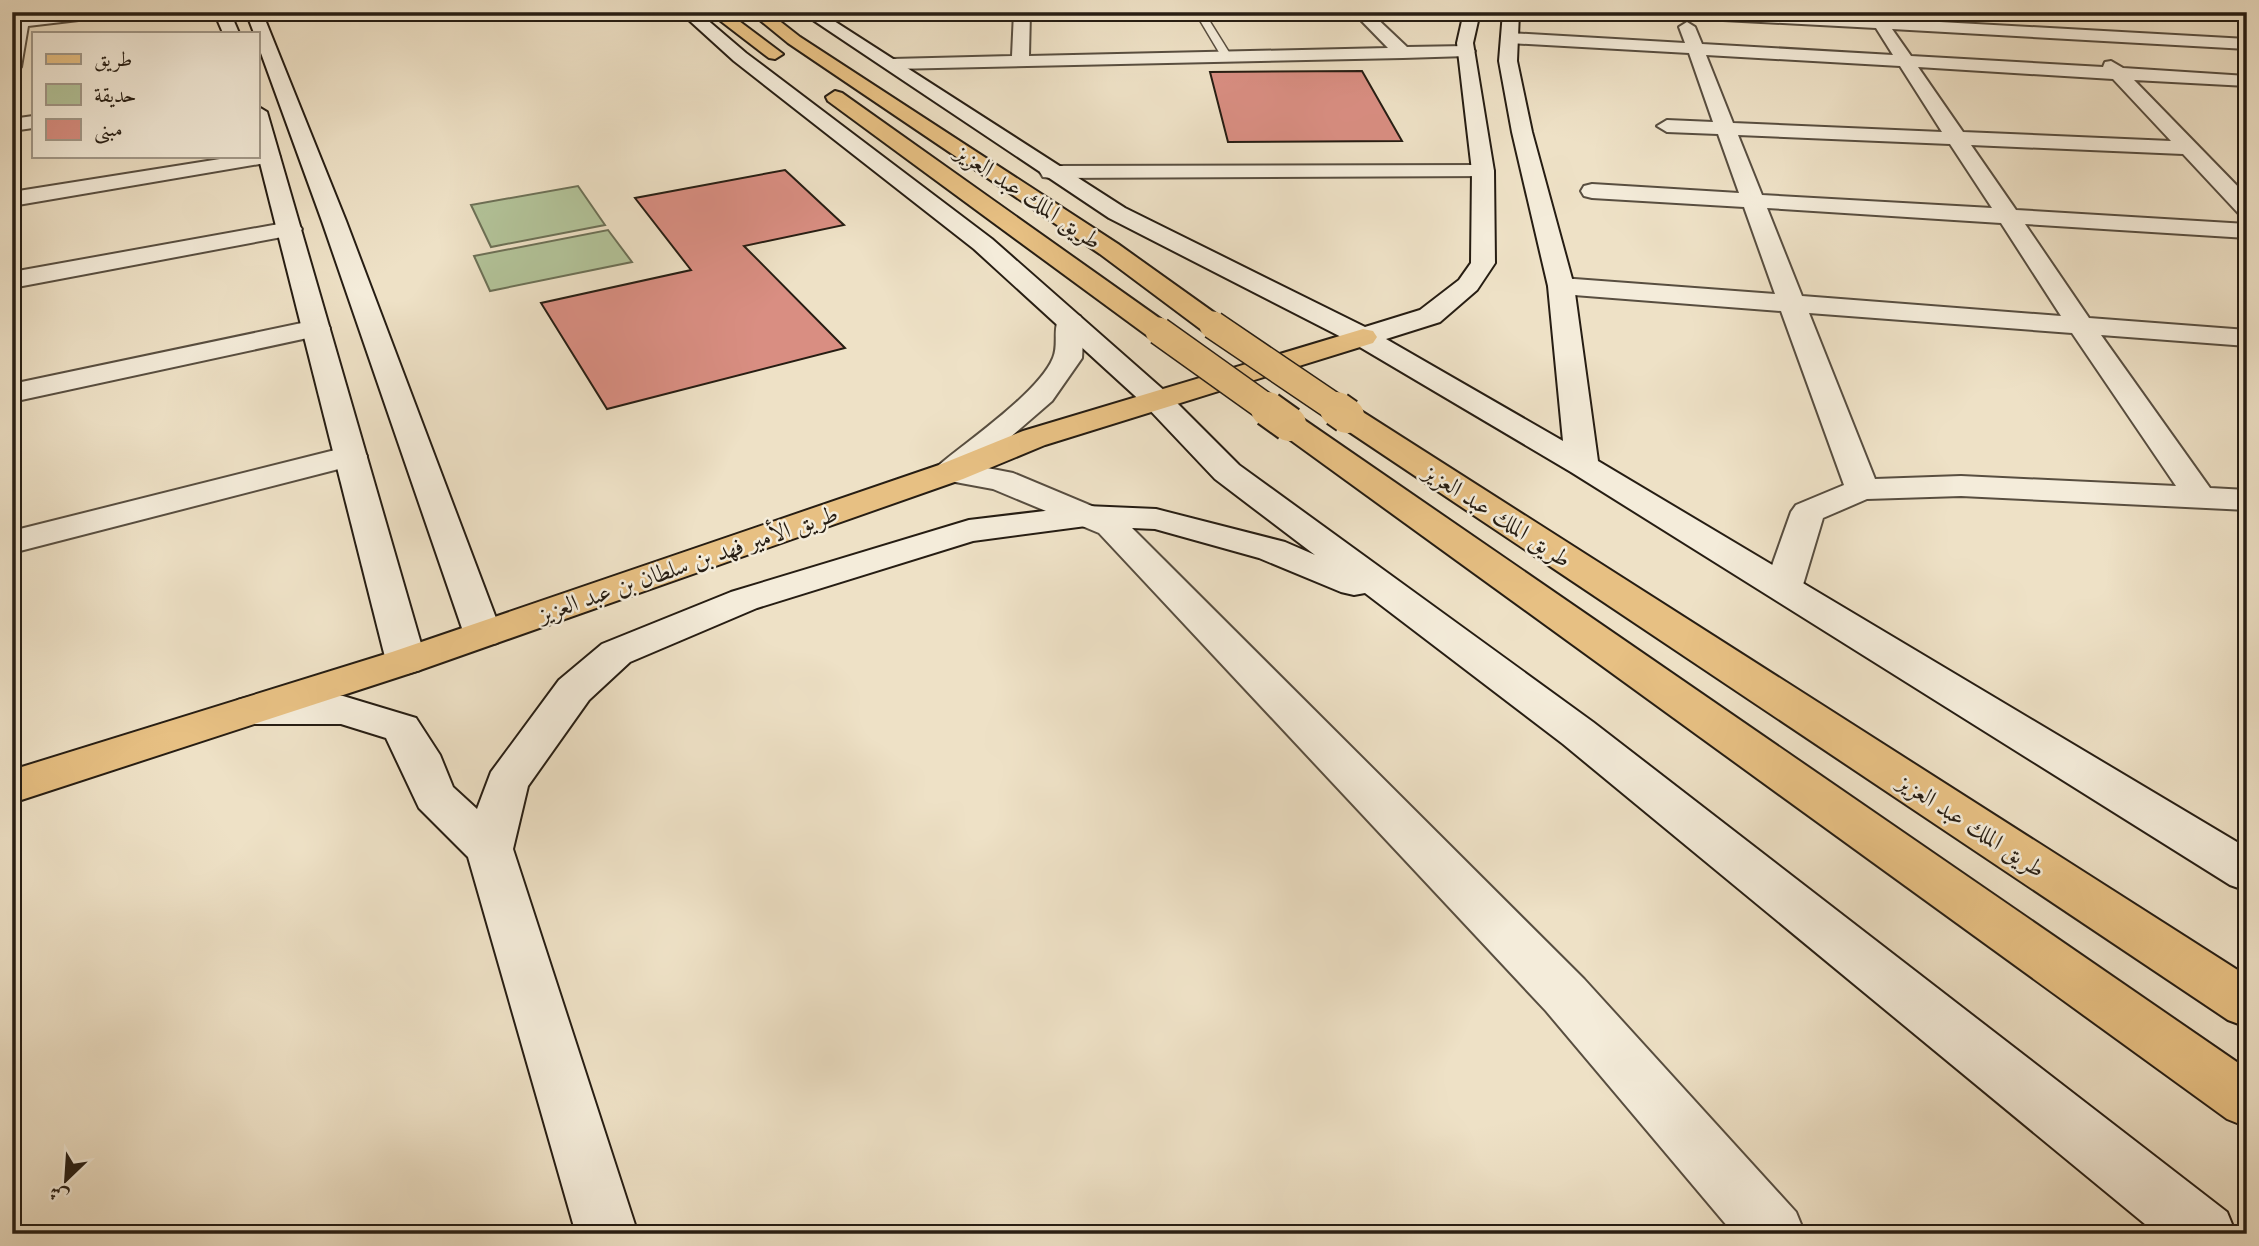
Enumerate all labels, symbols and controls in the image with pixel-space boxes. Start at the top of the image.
legend [32,32,259,158]
text: طريق [94,46,132,72]
text: حديقة [94,82,137,108]
text: مبنى [94,116,123,144]
street label: طريق الملك عبد العزيز [948,135,1107,256]
street label: طريق الملك عبد العزيز [1416,455,1577,574]
street label: طريق الأمير فهد بن سلطان بن عبد العزيز [531,497,842,630]
street label: طريق الملك عبد العزيز [1890,765,2051,884]
north arrow [32,1144,102,1214]
text: ش [46,1181,72,1209]

